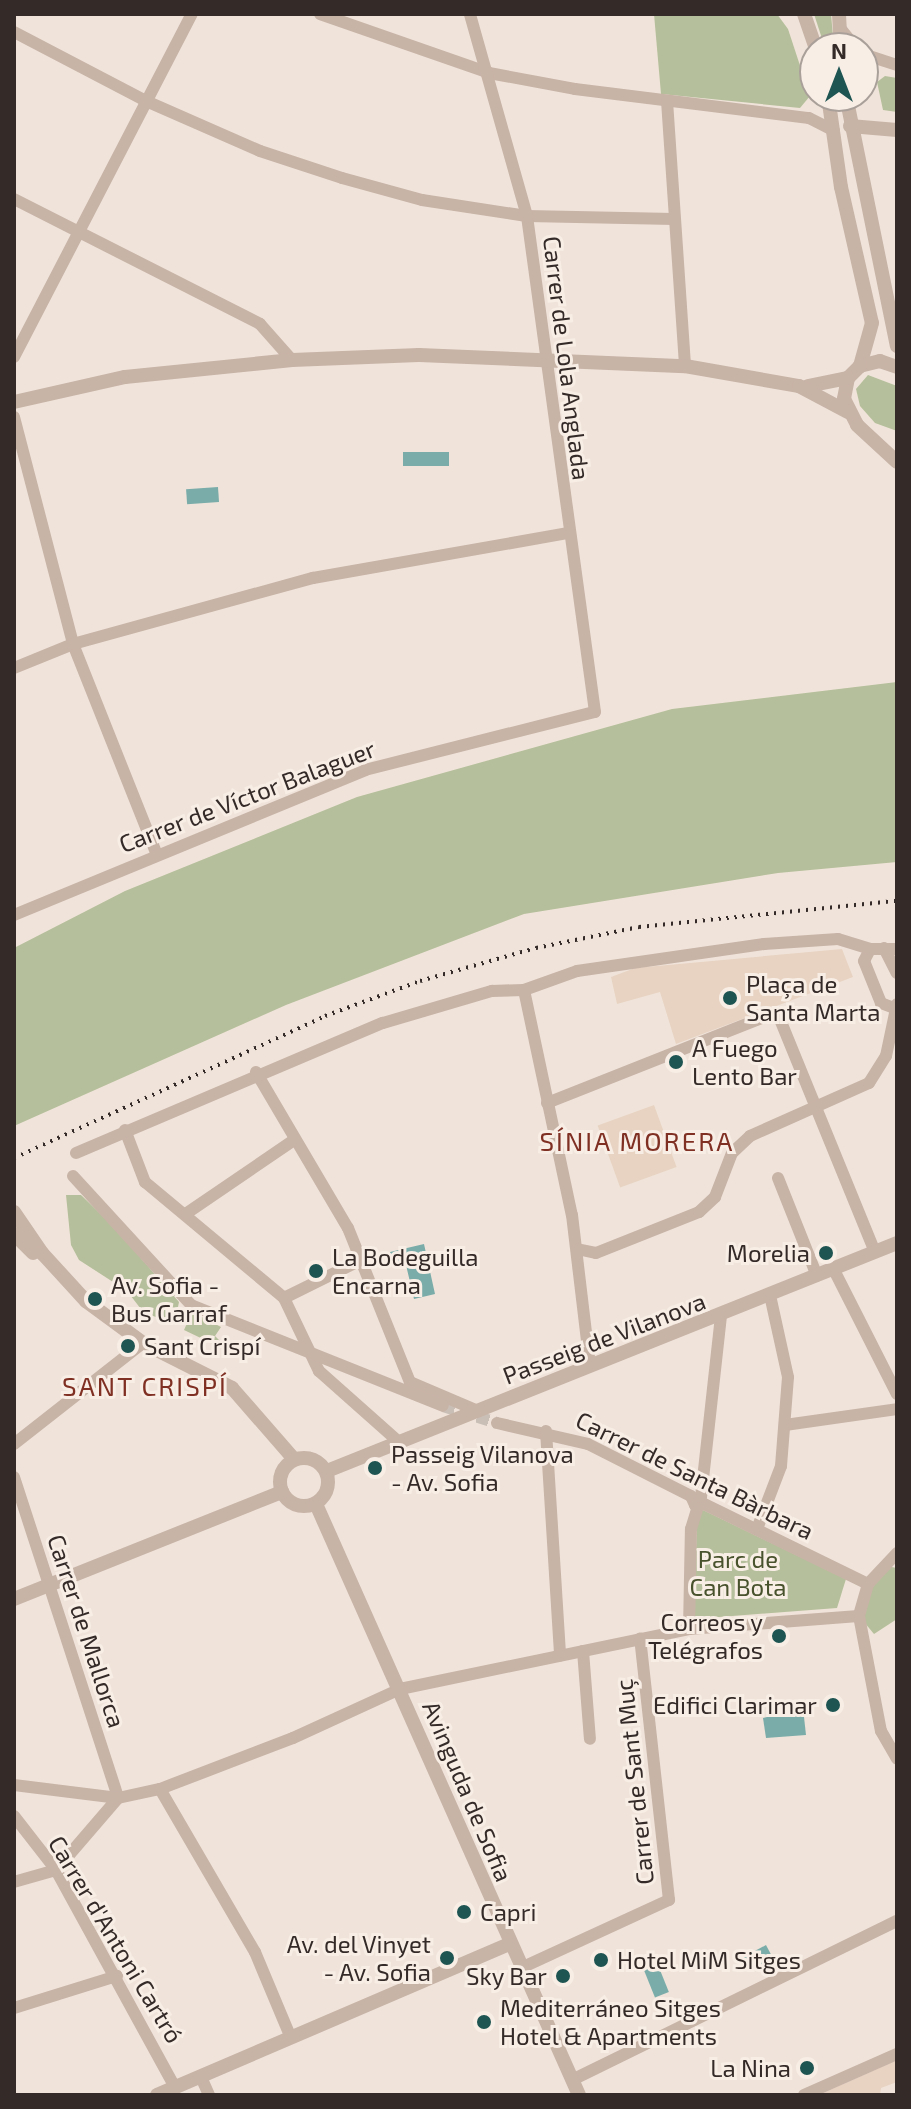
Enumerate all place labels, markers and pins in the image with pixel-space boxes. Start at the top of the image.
place label: Plaça de Santa Marta [746,970,880,1026]
marker: Plaça de Santa Marta [721,989,739,1007]
place label: A Fuego Lento Bar [692,1034,797,1090]
marker: A Fuego Lento Bar [667,1053,685,1071]
place label: Morelia [727,1239,810,1267]
place label: La Bodeguilla Encarna [332,1243,478,1299]
marker: Morelia [817,1244,835,1262]
marker: La Bodeguilla Encarna [307,1262,325,1280]
place label: Av. Sofia - Bus Garraf [111,1271,227,1327]
marker: Av. Sofia - Bus Garraf [86,1290,104,1308]
place label: Sant Crispí [144,1332,260,1360]
marker: Sant Crispí [119,1337,137,1355]
place label: Passeig Vilanova - Av. Sofia [391,1440,574,1496]
marker: Passeig Vilanova - Av. Sofia [366,1459,384,1477]
place label: Correos y Telégrafos [648,1608,763,1664]
marker: Correos y Telégrafos [770,1627,788,1645]
place label: Edifici Clarimar [653,1691,817,1719]
marker: Edifici Clarimar [824,1696,842,1714]
place label: Capri [480,1898,536,1926]
marker: Capri [455,1903,473,1921]
place label: Av. del Vinyet - Av. Sofia [286,1930,431,1986]
place label: Hotel MiM Sitges [617,1946,801,1974]
marker: Av. del Vinyet - Av. Sofia [438,1949,456,1967]
marker: Hotel MiM Sitges [592,1951,610,1969]
place label: Sky Bar [466,1962,547,1990]
marker: Sky Bar [554,1967,572,1985]
place label: Mediterráneo Sitges Hotel & Apartments [500,1994,721,2050]
marker: Mediterráneo Sitges Hotel & Apartments [475,2013,493,2031]
place label: La Nina [710,2054,791,2082]
marker: La Nina [798,2059,816,2077]

